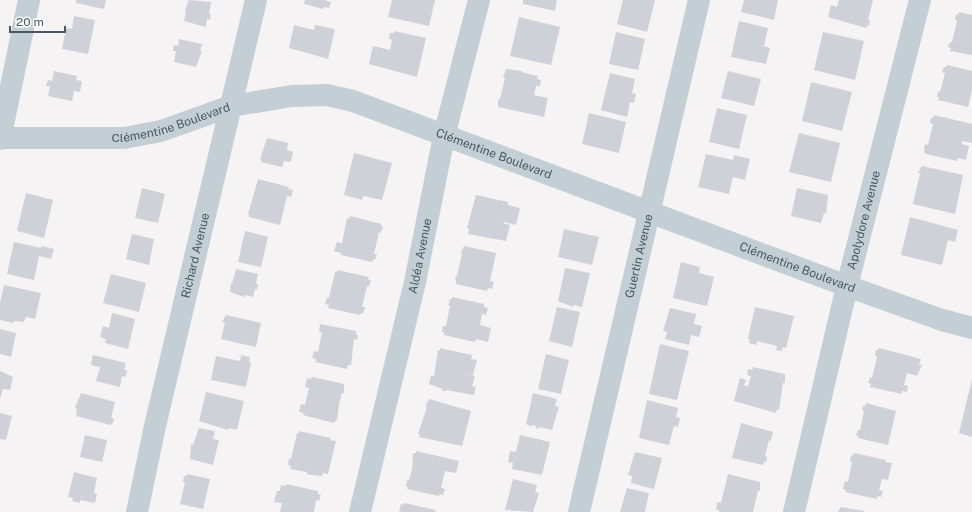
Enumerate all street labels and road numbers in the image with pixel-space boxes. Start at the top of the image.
street label: Clémentine Boulevard [112,100,232,145]
street label: Clémentine Boulevard [434,126,554,182]
street label: Apolydore Avenue [844,169,883,271]
street label: Richard Avenue [179,211,212,300]
street label: Guertin Avenue [622,212,656,299]
street label: Aldéa Avenue [405,217,435,295]
street label: Clémentine Boulevard [737,239,857,295]

